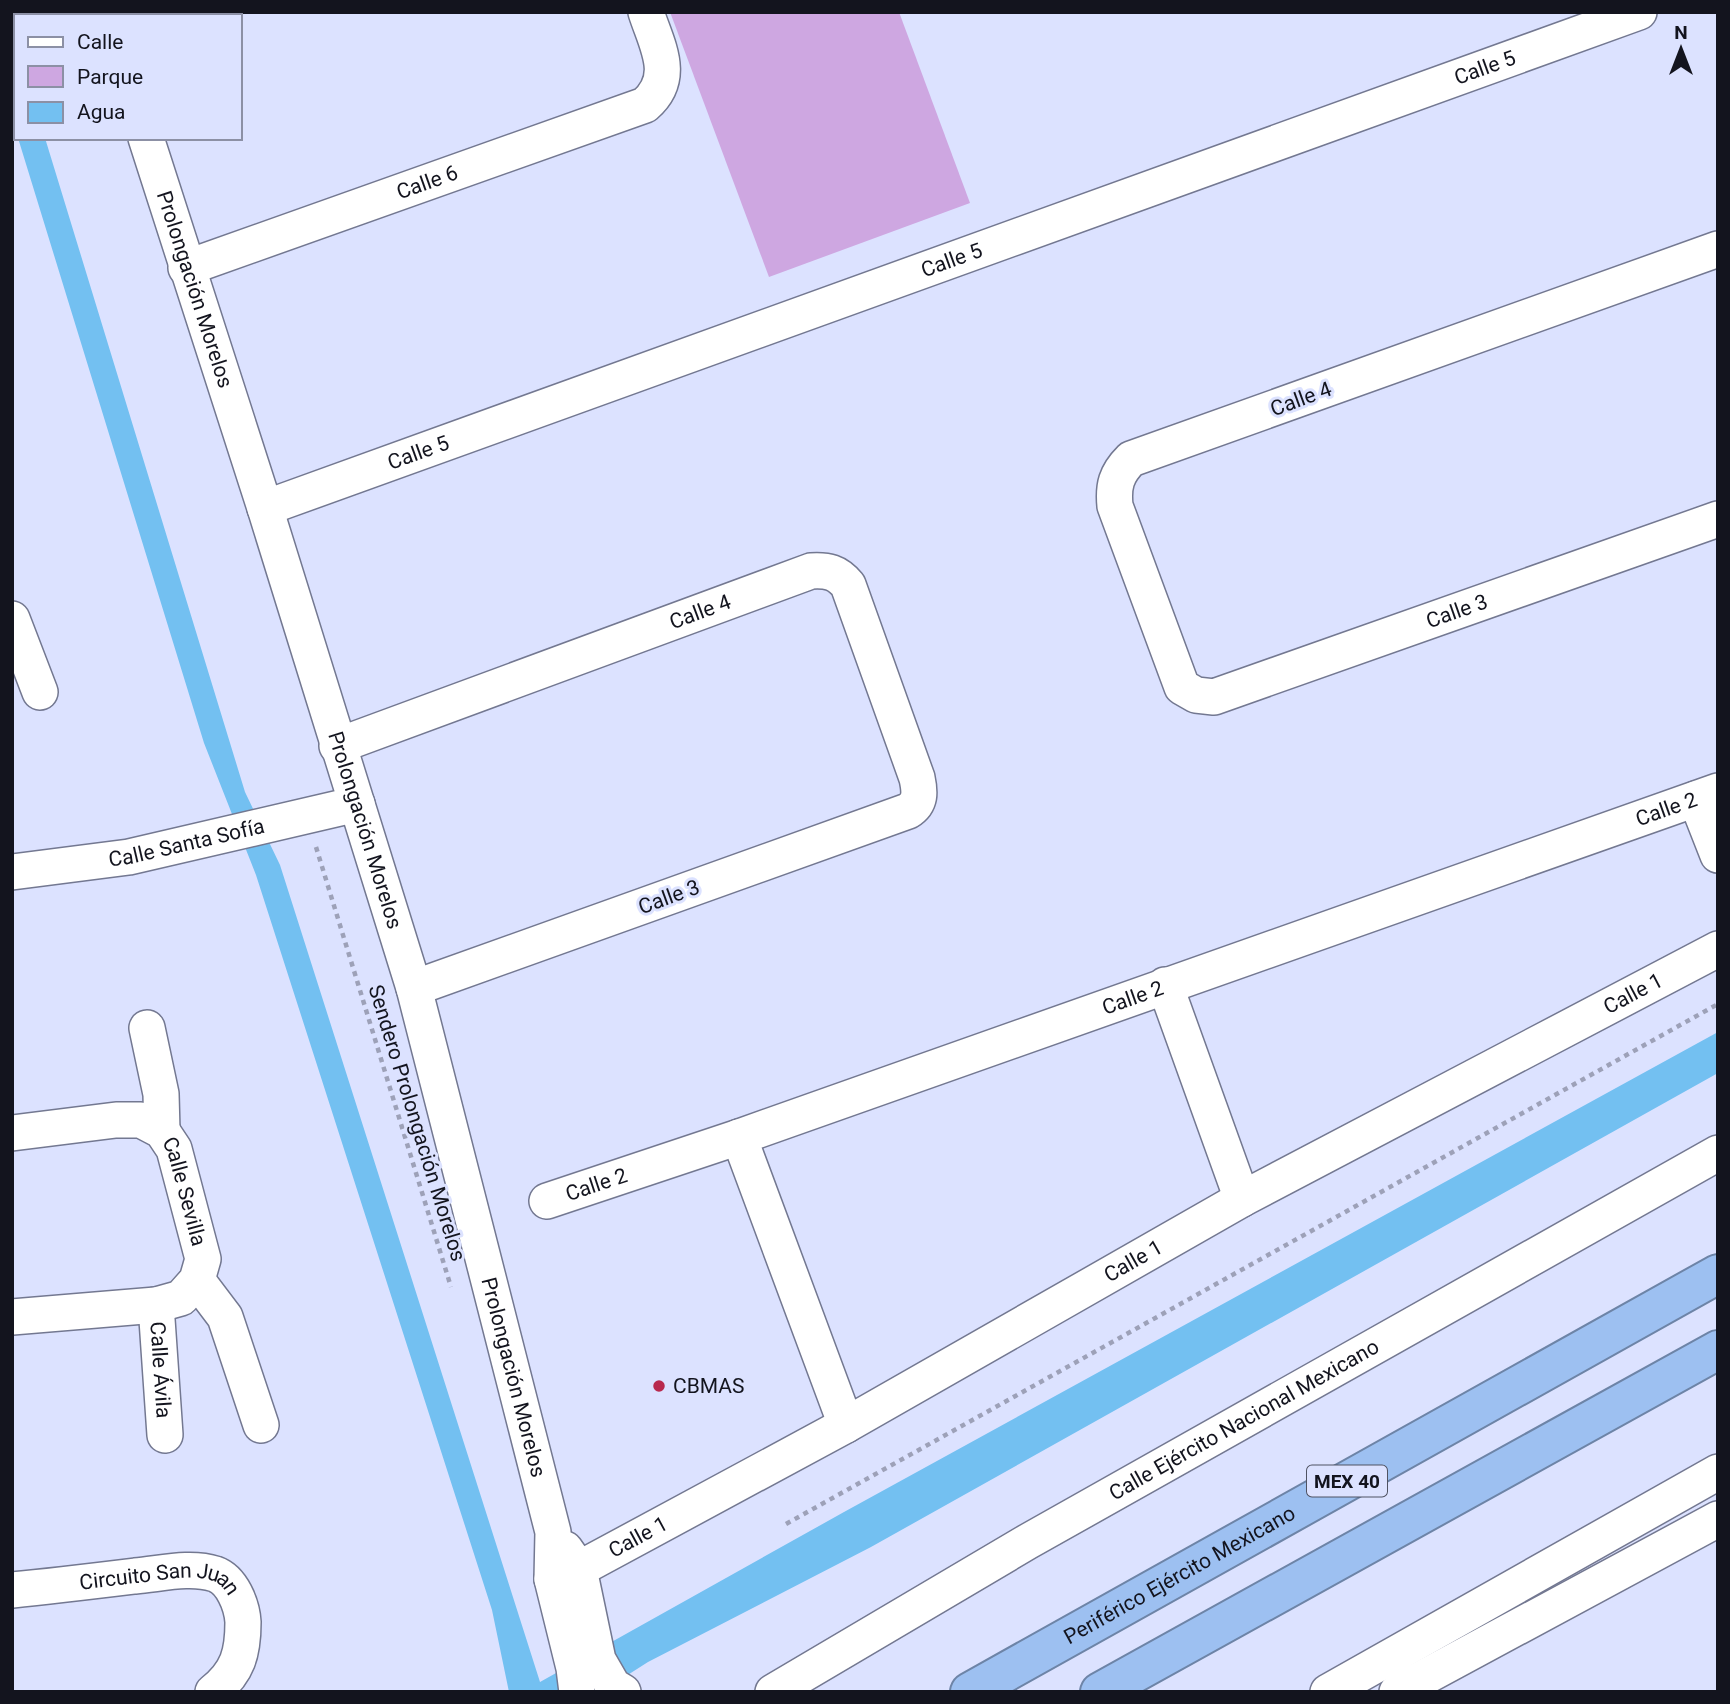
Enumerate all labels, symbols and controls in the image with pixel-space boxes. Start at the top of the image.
legend [14,14,242,140]
north arrow [1646,14,1716,84]
text: N [1674,21,1688,44]
text: Calle [77,30,123,54]
street label: Calle 5 [1451,46,1519,90]
text: Parque [77,65,143,89]
text: Agua [77,100,126,124]
street label: Calle 6 [393,160,461,204]
street label: Prolongación Morelos [152,188,238,391]
street label: Calle 5 [918,238,986,282]
street label: Calle 4 [1267,377,1335,421]
street label: Calle 5 [384,431,452,475]
street label: Calle 3 [1423,589,1491,633]
street label: Calle 4 [666,590,734,634]
street label: Prolongación Morelos [323,729,407,932]
street label: Calle 2 [1632,787,1701,831]
street label: Calle Santa Sofía [107,814,267,872]
street label: Calle 3 [635,875,703,919]
street label: Calle 1 [1600,968,1667,1019]
street label: Calle 2 [1099,976,1167,1020]
street label: Sendero Prolongación Morelos [363,982,471,1264]
street label: Calle Sevilla [157,1132,211,1249]
street label: Calle 2 [562,1163,630,1206]
street label: Calle 1 [1100,1235,1167,1287]
street label: Prolongación Morelos [476,1275,550,1480]
street label: Calle Ávila [145,1321,176,1419]
street label: Calle Ejército Nacional Mexicano [1105,1334,1383,1505]
place label: CBMAS [673,1374,744,1398]
marker: CBMAS [651,1378,667,1394]
road number: MEX 40 [1307,1466,1387,1497]
street label: Periférico Ejército Mexicano [1060,1501,1299,1649]
street label: Calle 1 [605,1511,672,1563]
street label: Circuito San Juan [78,1558,245,1599]

